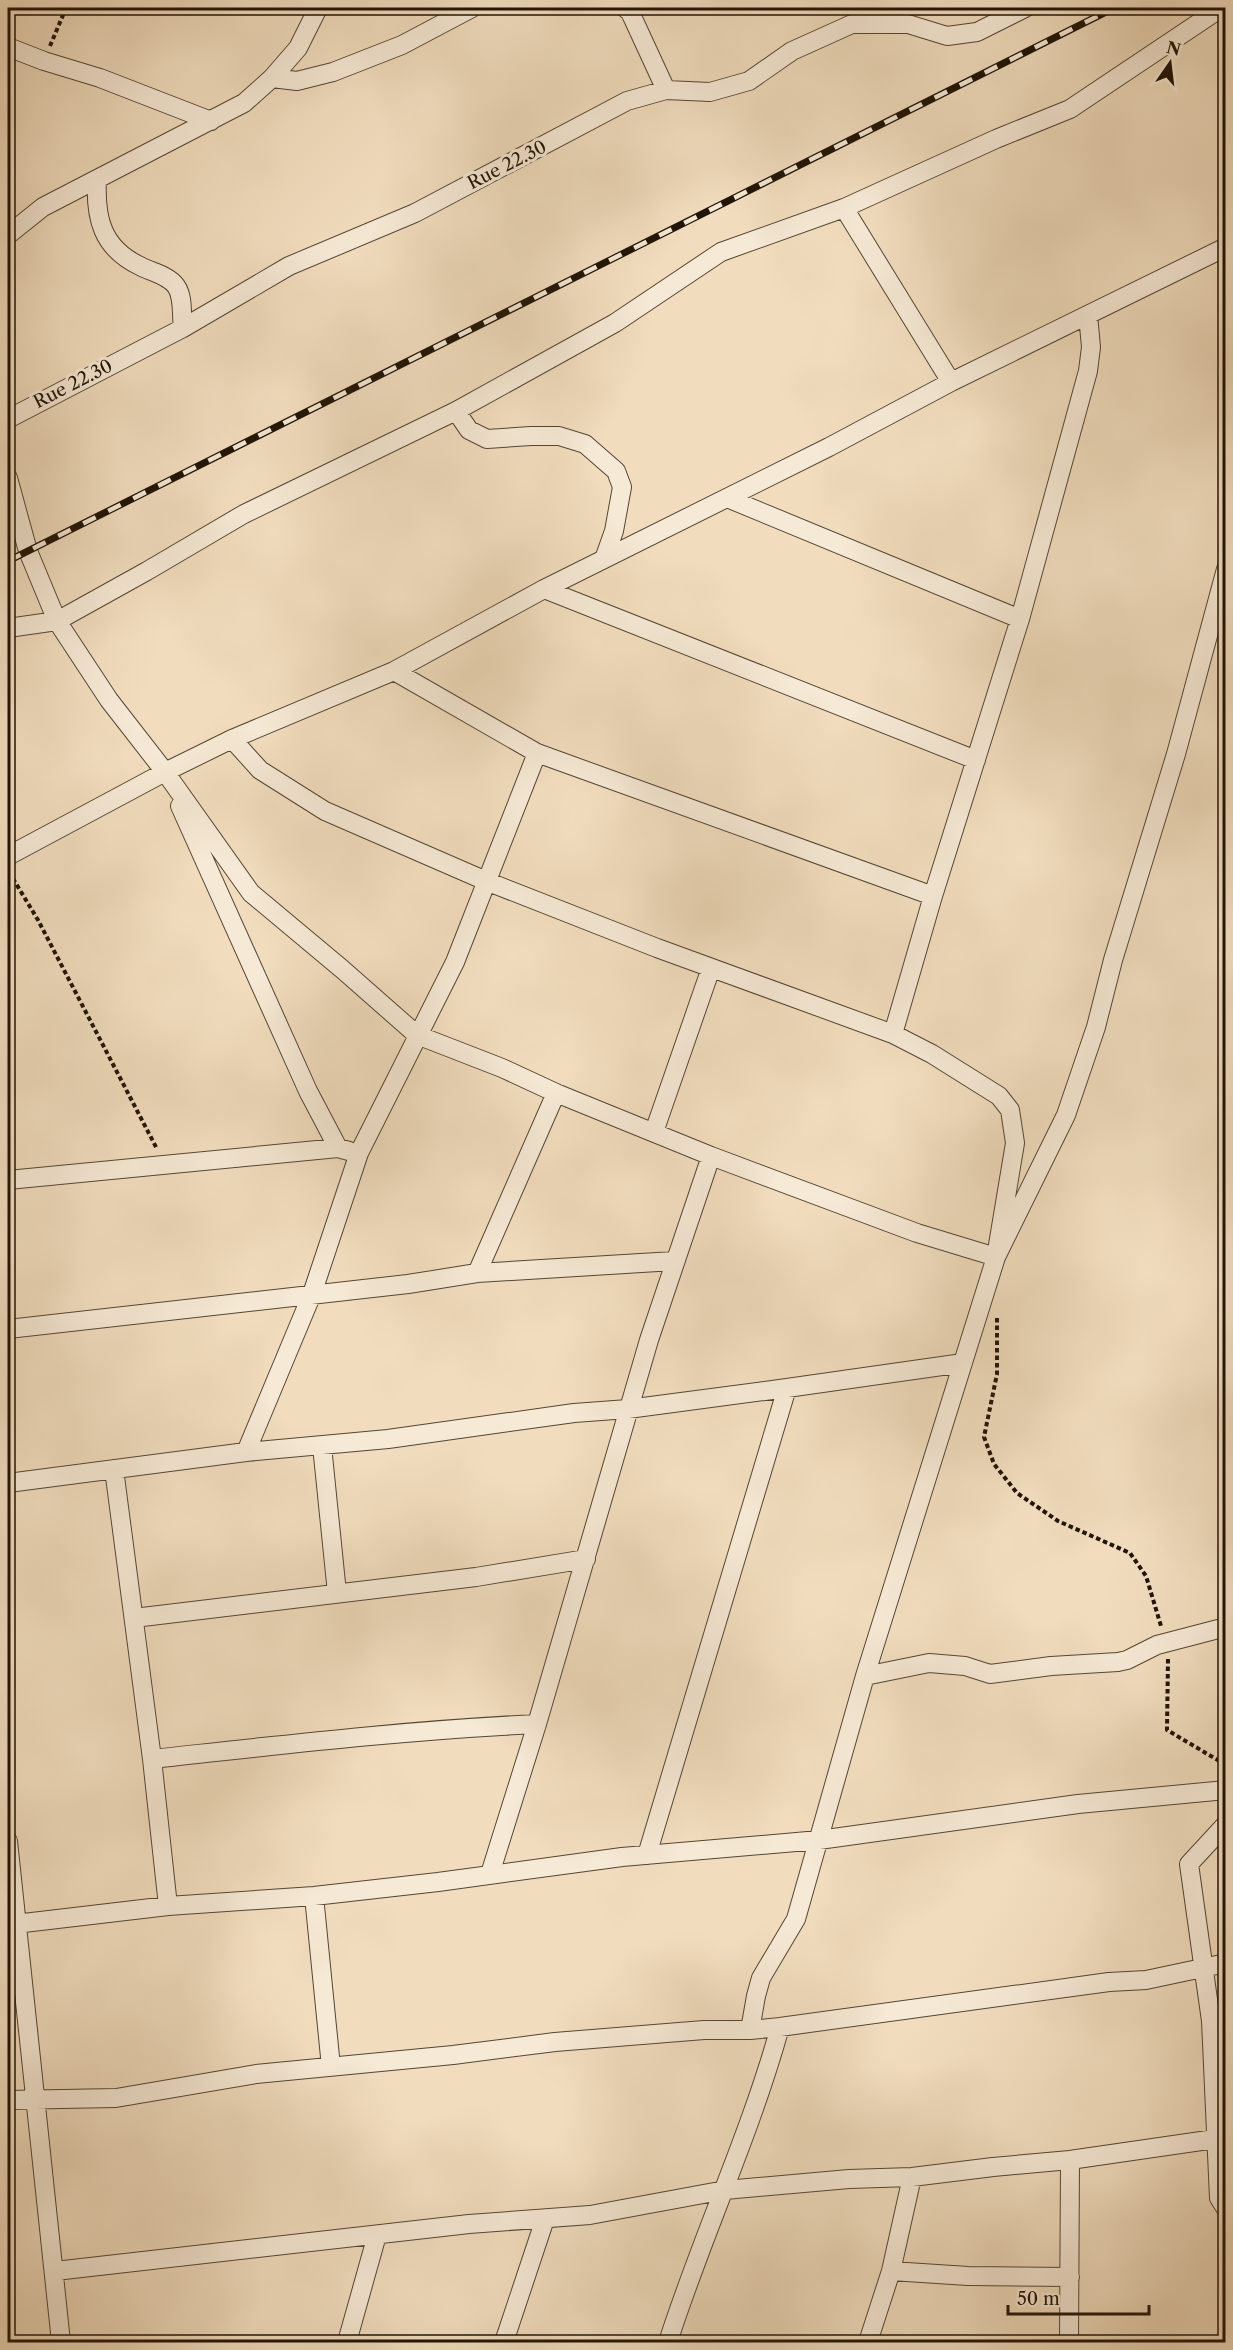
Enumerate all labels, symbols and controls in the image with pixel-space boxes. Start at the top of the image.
north arrow [1140,33,1200,93]
text: N [1164,37,1183,60]
street label: Rue 22.30 [464,136,550,194]
street label: Rue 22.30 [30,355,116,413]
scale bar [1008,2278,1149,2316]
text: 50 m [1017,2288,1060,2310]

